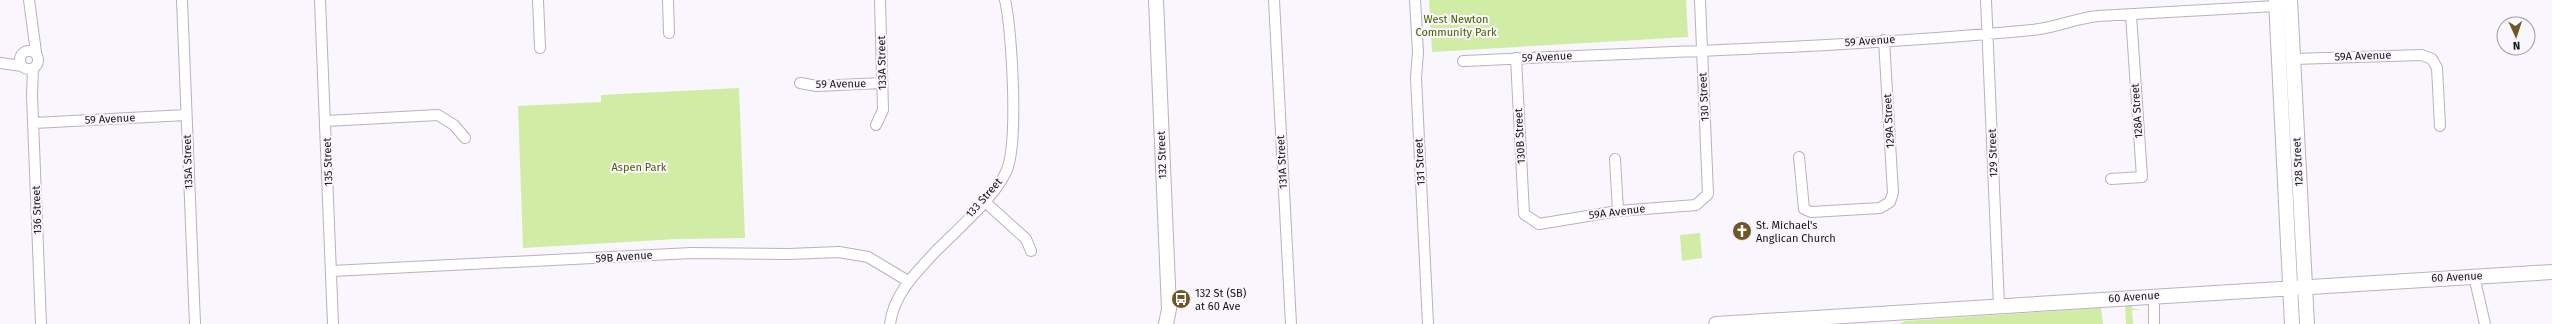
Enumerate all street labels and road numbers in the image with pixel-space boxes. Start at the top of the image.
street label: 59 Avenue [1844,33,1896,49]
street label: 133A Street [875,35,889,91]
street label: 59 Avenue [1521,49,1573,65]
street label: 59A Avenue [2334,49,2392,63]
street label: 130 Street [1696,72,1712,122]
street label: 59 Avenue [816,77,866,91]
street label: 128A Street [2129,83,2145,139]
street label: 129A Street [1881,93,1897,149]
street label: 130B Street [1512,108,1528,164]
street label: 59 Avenue [84,111,136,127]
street label: 129 Street [1986,128,2000,178]
street label: 132 Street [1155,131,1169,179]
street label: 135A Street [181,134,195,190]
street label: 131A Street [1274,135,1290,189]
street label: 128 Street [2290,137,2306,187]
street label: 135 Street [321,138,335,186]
street label: 131 Street [1412,138,1428,186]
street label: 133 Street [963,175,1005,221]
street label: 136 Street [30,185,44,235]
street label: 59A Avenue [1588,202,1646,222]
street label: 59B Avenue [595,249,653,265]
street label: 60 Avenue [2431,269,2483,285]
street label: 60 Avenue [2108,289,2160,305]

